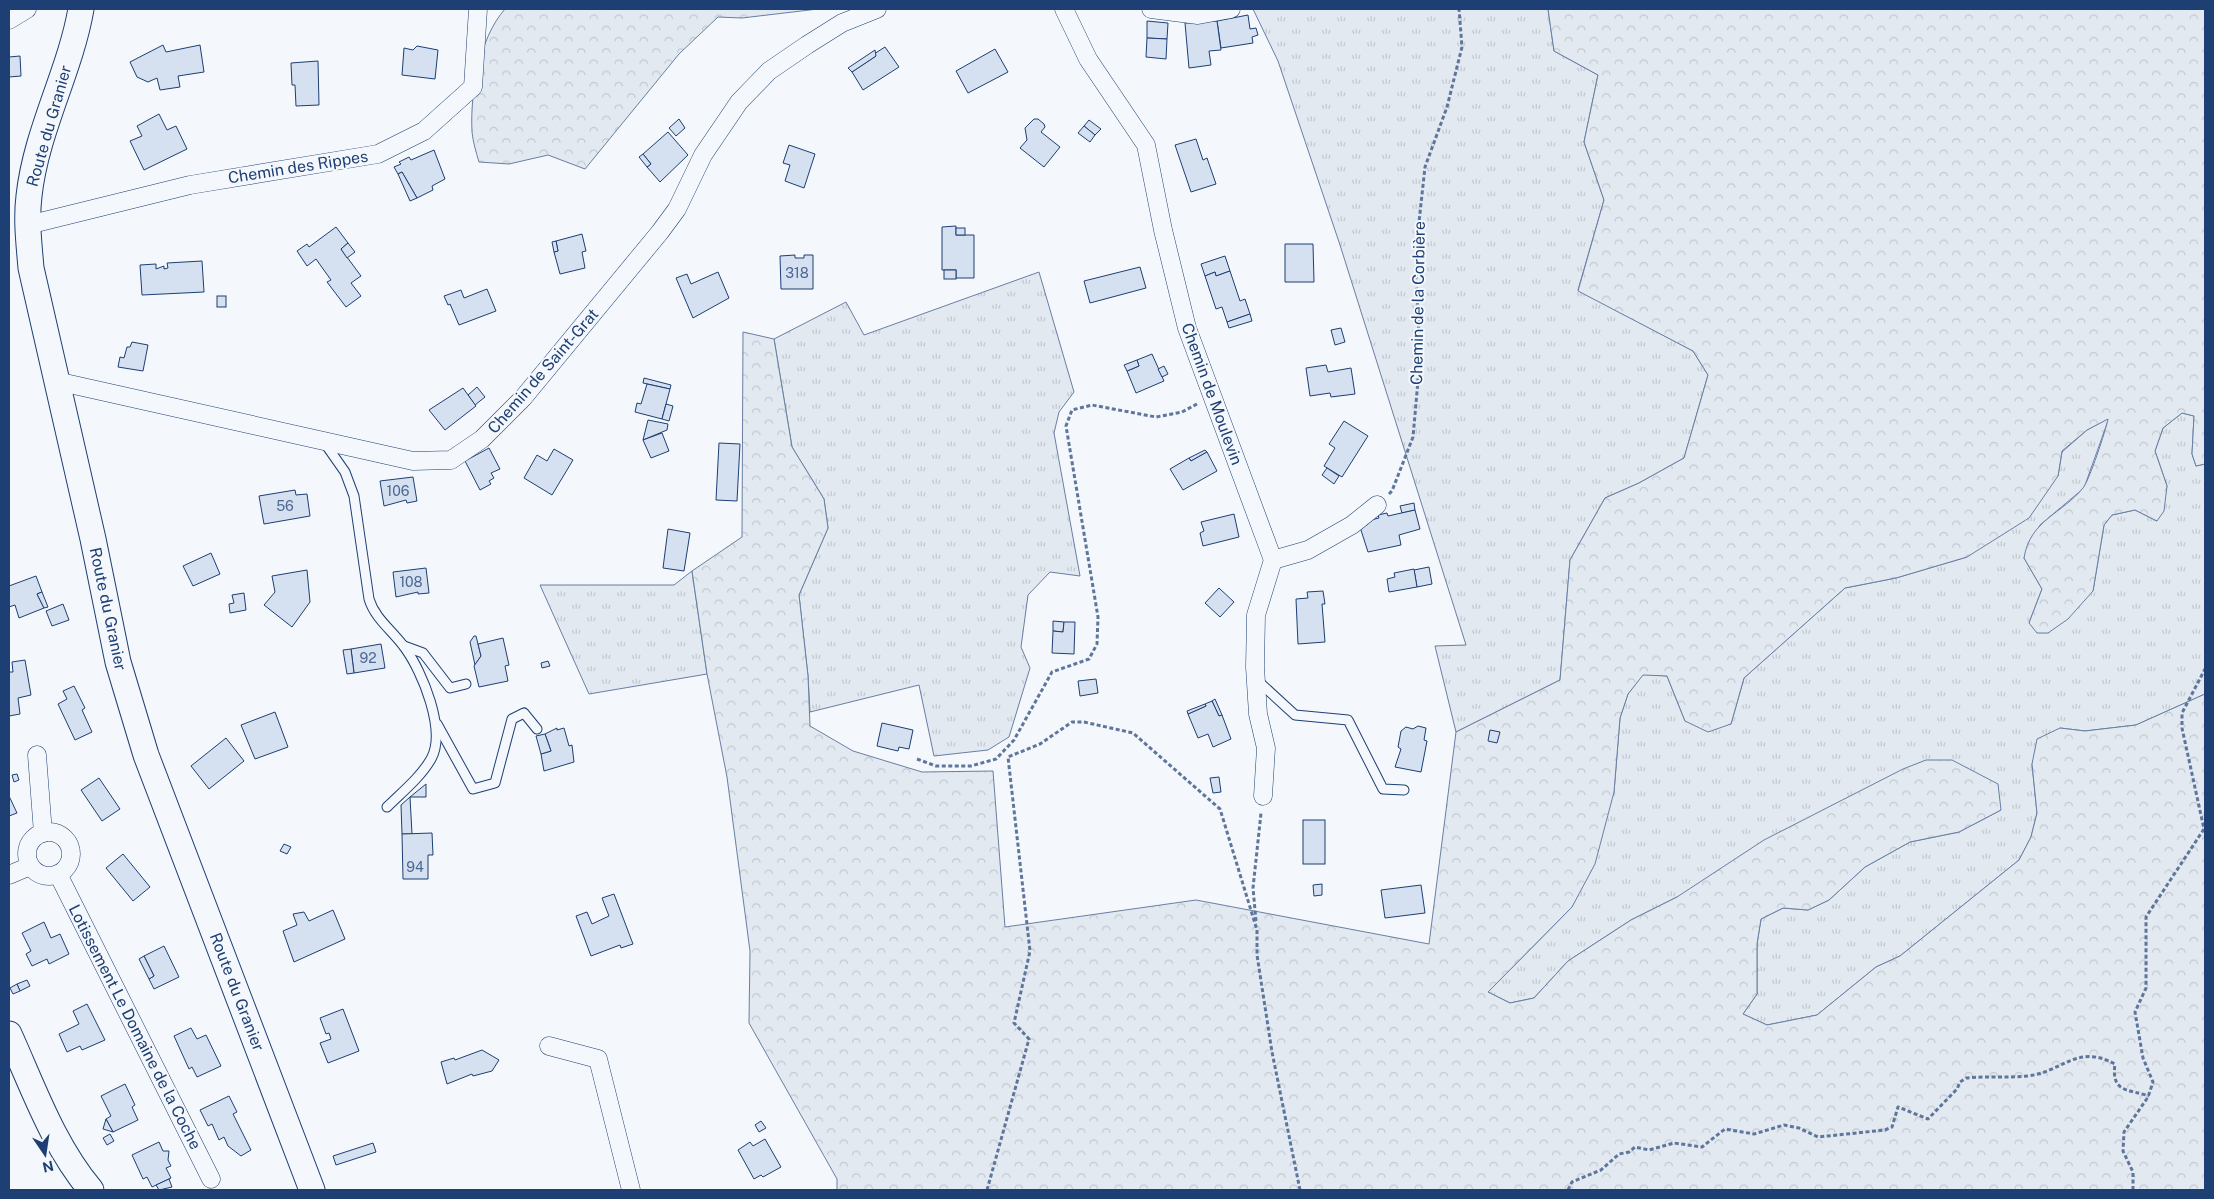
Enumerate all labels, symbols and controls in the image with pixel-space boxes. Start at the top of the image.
street label: Route du Granier [23,63,75,189]
street label: Chemin des Rippes [227,147,369,187]
street label: Chemin de la Corbière [1407,221,1429,385]
house number: 318 [785,265,809,281]
street label: Chemin de Saint-Grat [484,305,602,437]
street label: Chemin de Moulevin [1177,320,1247,468]
house number: 106 [387,483,410,499]
house number: 56 [276,498,294,514]
street label: Route du Granier [86,546,130,672]
house number: 108 [399,574,423,590]
house number: 92 [359,650,377,666]
house number: 94 [406,859,424,875]
street label: Lotissement Le Domaine de la Coche [65,901,205,1153]
street label: Route du Granier [206,930,268,1054]
north arrow [20,1129,70,1179]
text: N [41,1158,55,1176]

